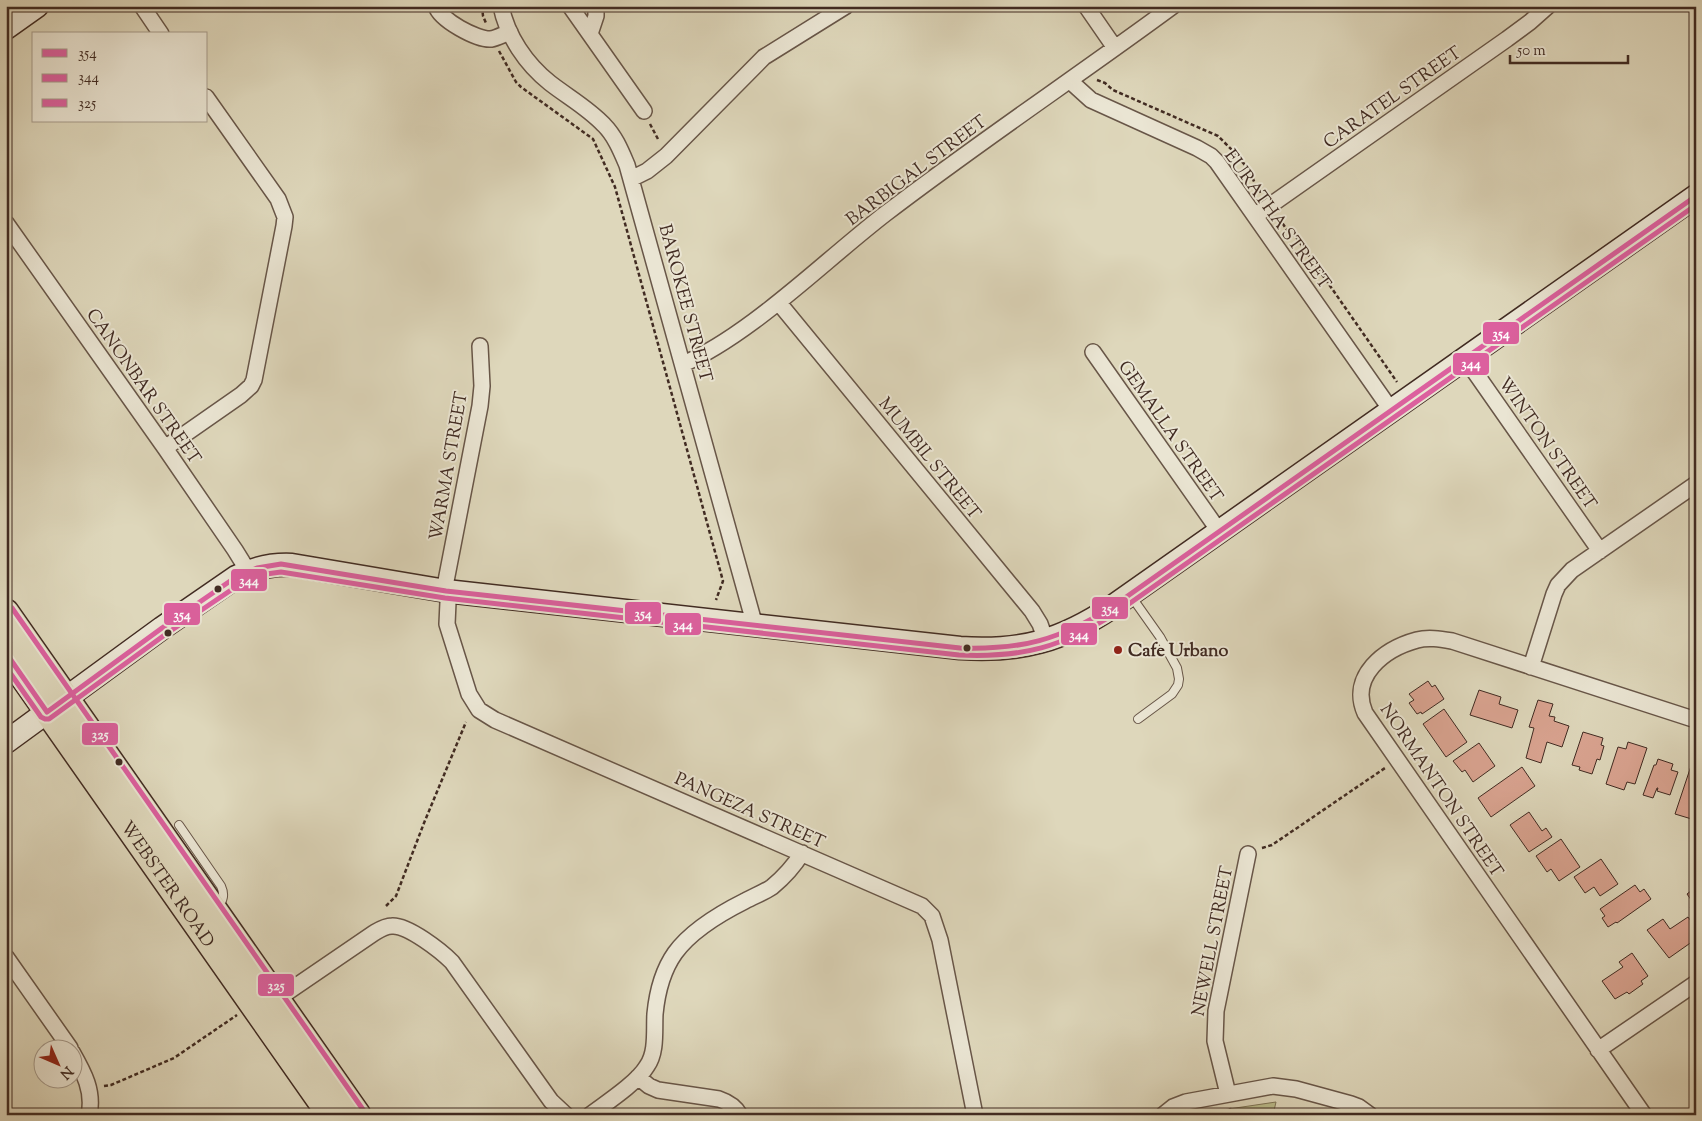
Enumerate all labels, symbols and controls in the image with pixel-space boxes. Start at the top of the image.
legend [32,32,208,122]
scale bar [1510,32,1627,64]
street label: CARATEL STREET [1319,41,1468,156]
text: 50 m [1516,41,1546,62]
text: 354 [78,44,97,65]
text: 344 [78,68,100,89]
text: 325 [78,94,96,115]
street label: BARBIGAL STREET [841,110,993,233]
street label: EURATHA STREET [1217,145,1336,296]
street label: BAROKEE STREET [650,222,718,386]
street label: CANONBAR STREET [79,304,206,471]
line badge: 354 [1482,321,1520,345]
text: 354 [1492,325,1510,345]
line badge: 344 [1452,352,1490,376]
text: 344 [1461,355,1481,375]
street label: GEMALLA STREET [1111,356,1228,509]
street label: WINTON STREET [1491,372,1602,516]
street label: WARMA STREET [424,390,476,543]
street label: MUMBIL STREET [871,393,986,526]
line badge: 344 [230,568,268,592]
text: 344 [239,572,259,592]
unlabelled marker [213,584,223,594]
line badge: 354 [1091,596,1129,620]
text: 354 [1101,600,1119,620]
line badge: 354 [624,601,662,625]
line badge: 354 [163,602,201,626]
text: 354 [634,605,652,625]
text: 354 [173,606,191,626]
line badge: 344 [664,612,702,636]
text: 344 [673,616,693,636]
line badge: 344 [1060,622,1098,646]
text: 344 [1069,626,1089,646]
unlabelled marker [163,628,173,638]
place label: Cafe Urbano [1128,639,1228,665]
unlabelled marker [962,643,972,653]
marker: Cafe Urbano [1112,644,1124,656]
street label: NORMANTON STREET [1372,699,1509,884]
line badge: 325 [81,722,119,746]
text: 325 [92,726,109,746]
unlabelled marker [114,757,124,767]
street label: PANGEZA STREET [670,767,829,857]
street label: WEBSTER ROAD [113,817,220,954]
street label: NEWELL STREET [1187,864,1241,1019]
line badge: 325 [257,973,295,997]
text: 325 [268,977,285,997]
north arrow [32,1038,82,1088]
text: N [55,1061,77,1083]

